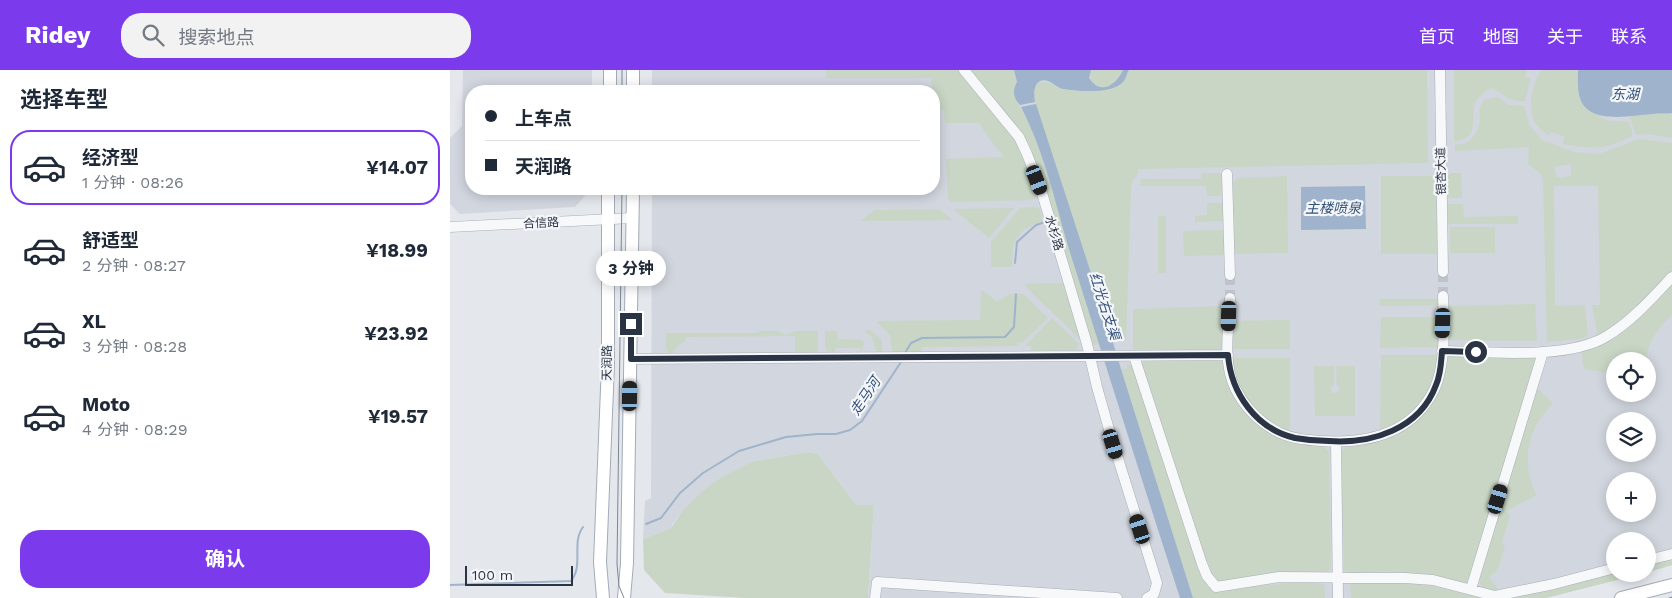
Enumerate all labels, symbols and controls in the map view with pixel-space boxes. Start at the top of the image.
search box [121,13,471,58]
text: Ridey [25,21,91,49]
icon: search [139,21,167,49]
text: 搜索地点 [179,26,255,49]
text: 首页 [1419,26,1455,47]
text: 地图 [1483,26,1519,47]
text: 关于 [1547,26,1583,47]
text: 联系 [1611,26,1647,47]
water label: 东湖 [1611,86,1641,102]
text: 选择车型 [20,87,108,112]
text: 上车点 [515,107,572,130]
icon: car [22,145,67,190]
text: 经济型 [82,146,139,169]
street label: 银杏大道 [1434,147,1448,195]
text: 天润路 [515,155,572,178]
text: ¥14.07 [366,156,428,179]
car [1024,163,1049,197]
text: 1 分钟 · 08:26 [82,173,184,192]
water label: 主楼喷泉 [1305,200,1362,216]
street label: 水杉路 [1042,214,1066,252]
street label: 合信路 [523,215,559,231]
icon: car [22,228,67,273]
text: 舒适型 [82,229,139,252]
text: ¥18.99 [366,239,428,262]
callout: 3 分钟 [596,252,666,286]
text: 2 分钟 · 08:27 [82,256,186,275]
text: 3 分钟 [608,259,654,278]
water label: 红光右支渠 [1087,270,1124,344]
car [1220,301,1237,331]
car [1434,308,1451,338]
text: XL [82,310,106,333]
icon: car [22,311,67,356]
route end [620,313,642,335]
text: ¥23.92 [364,322,428,345]
text: 3 分钟 · 08:28 [82,337,187,356]
route start [1465,341,1487,363]
street label: 天润路 [600,345,614,381]
map controls [1606,352,1656,582]
button: locate [1606,352,1656,402]
water label: 走马河 [847,372,885,418]
car [622,381,637,411]
text: Moto [82,393,130,416]
icon: car [22,394,67,439]
text: ¥19.57 [368,405,428,428]
button: layers [1606,412,1656,462]
text: 4 分钟 · 08:29 [82,420,188,439]
car [1101,427,1124,461]
button: + [1606,472,1656,522]
car [1486,482,1509,516]
car [1128,512,1151,546]
button: 确认 [20,530,430,588]
button: − [1606,532,1656,582]
scale bar [465,563,572,586]
text: 100 m [472,567,513,583]

